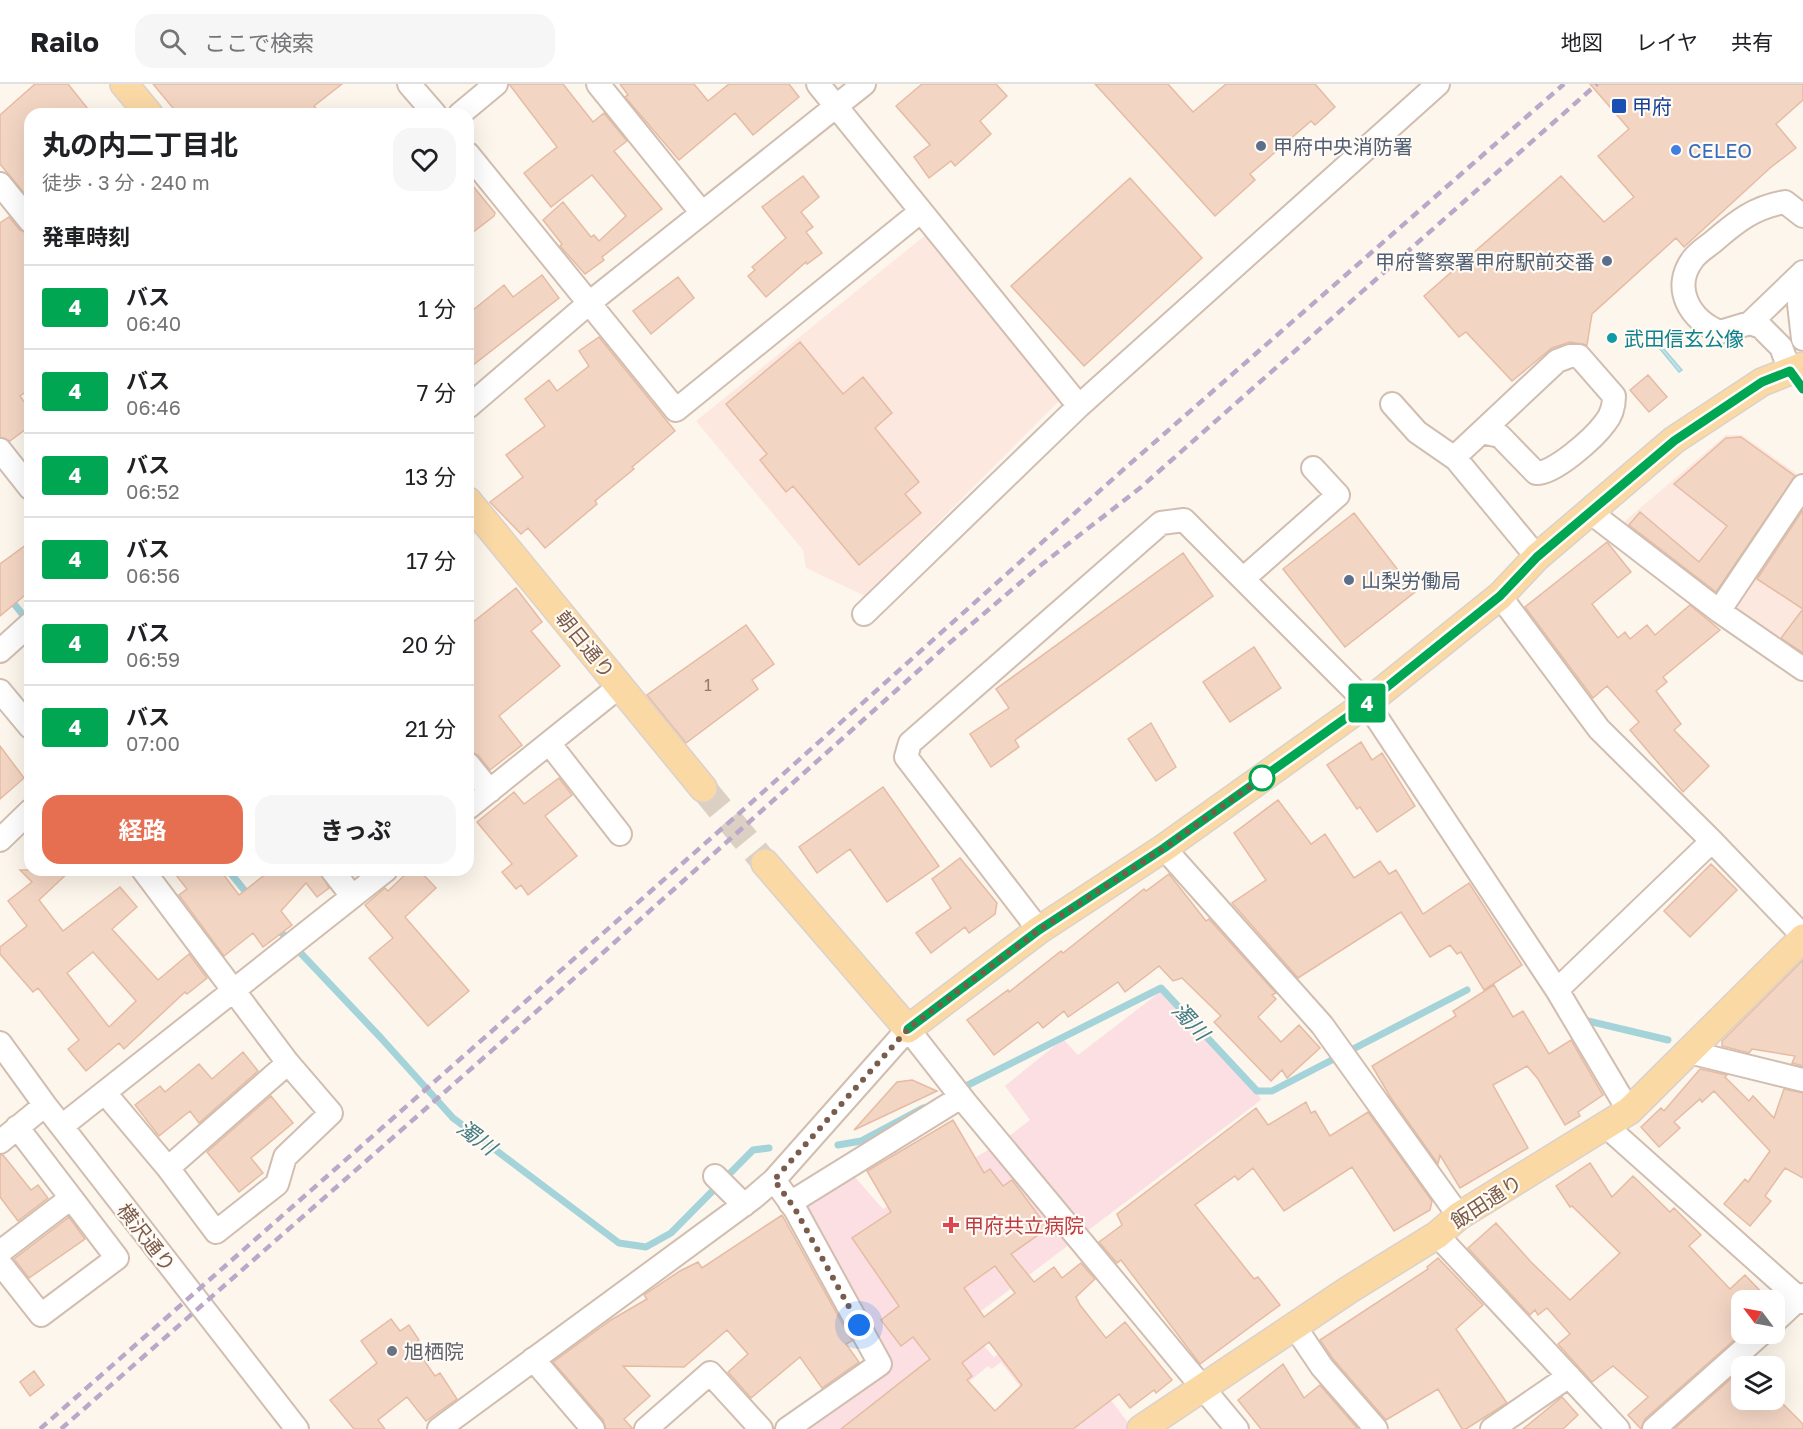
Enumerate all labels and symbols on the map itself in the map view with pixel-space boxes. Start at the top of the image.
place label: 甲府 [1632,94,1672,118]
marker: 甲府 [1610,97,1628,115]
place label: 甲府中央消防署 [1273,134,1413,158]
place label: CELEO [1688,138,1752,162]
marker: 甲府中央消防署 [1254,139,1268,153]
marker: CELEO [1669,143,1683,157]
place label: 甲府警察署甲府駅前交番 [1375,249,1595,273]
marker: 甲府警察署甲府駅前交番 [1600,254,1614,268]
place label: 武田信玄公像 [1624,326,1744,350]
marker: 武田信玄公像 [1605,331,1619,345]
place label: 山梨労働局 [1361,568,1461,592]
marker: 山梨労働局 [1342,573,1356,587]
street label: 朝日通り [552,605,620,683]
house number: 1 [704,675,712,695]
line badge: 4 [1348,684,1386,722]
unlabelled marker [1249,765,1275,791]
water label: 濁川 [1167,997,1216,1047]
water label: 濁川 [452,1114,503,1161]
street label: 飯田通り [1446,1169,1526,1233]
street label: 横沢通り [113,1198,181,1276]
place label: 甲府共立病院 [964,1213,1084,1237]
marker: 甲府共立病院 [942,1216,960,1234]
north arrow [1731,1290,1785,1344]
your location [844,1310,874,1340]
place label: 旭栖院 [404,1339,464,1363]
marker: 旭栖院 [385,1344,399,1358]

